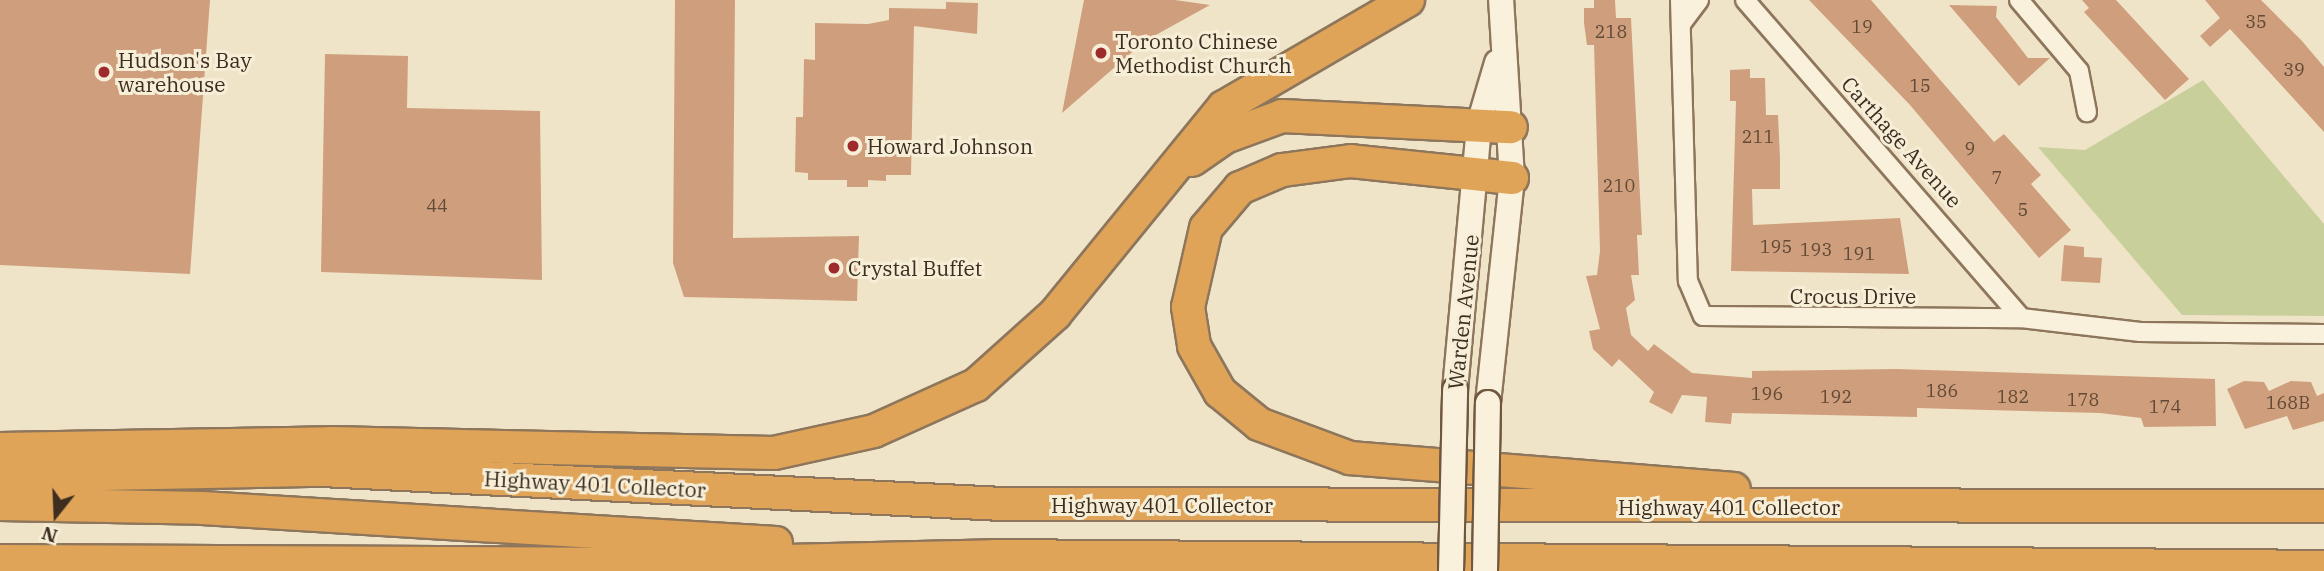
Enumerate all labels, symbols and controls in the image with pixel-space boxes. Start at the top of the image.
house number: 35 [2245,11,2267,33]
house number: 19 [1851,16,1873,38]
house number: 218 [1595,21,1627,43]
place label: Toronto Chinese Methodist Church [1115,28,1292,78]
marker: Toronto Chinese Methodist Church [1093,45,1109,61]
place label: Hudson's Bay warehouse [118,47,252,97]
house number: 39 [2283,59,2305,81]
marker: Hudson's Bay warehouse [96,64,112,80]
street label: Carthage Avenue [1837,71,1967,213]
house number: 15 [1909,75,1931,97]
house number: 211 [1742,126,1774,148]
place label: Howard Johnson [867,133,1033,159]
marker: Howard Johnson [845,138,861,154]
house number: 9 [1965,138,1975,160]
house number: 7 [1992,167,2002,189]
house number: 210 [1603,175,1635,197]
house number: 44 [426,195,448,217]
house number: 5 [2018,199,2028,221]
street label: Warden Avenue [1442,233,1484,391]
house number: 195 [1760,236,1792,258]
house number: 193 [1800,239,1832,261]
house number: 191 [1843,243,1875,265]
place label: Crystal Buffet [848,255,982,281]
marker: Crystal Buffet [826,260,842,276]
street label: Crocus Drive [1790,283,1916,309]
house number: 186 [1926,380,1958,402]
house number: 196 [1751,383,1783,405]
house number: 192 [1820,386,1852,408]
house number: 182 [1997,386,2029,408]
house number: 178 [2067,389,2099,411]
house number: 168B [2266,392,2310,414]
house number: 174 [2149,396,2181,418]
street label: Highway 401 Collector [483,466,707,502]
north arrow [21,480,91,550]
street label: Highway 401 Collector [1051,492,1273,518]
street label: Highway 401 Collector [1618,494,1840,520]
text: N [39,521,60,549]

